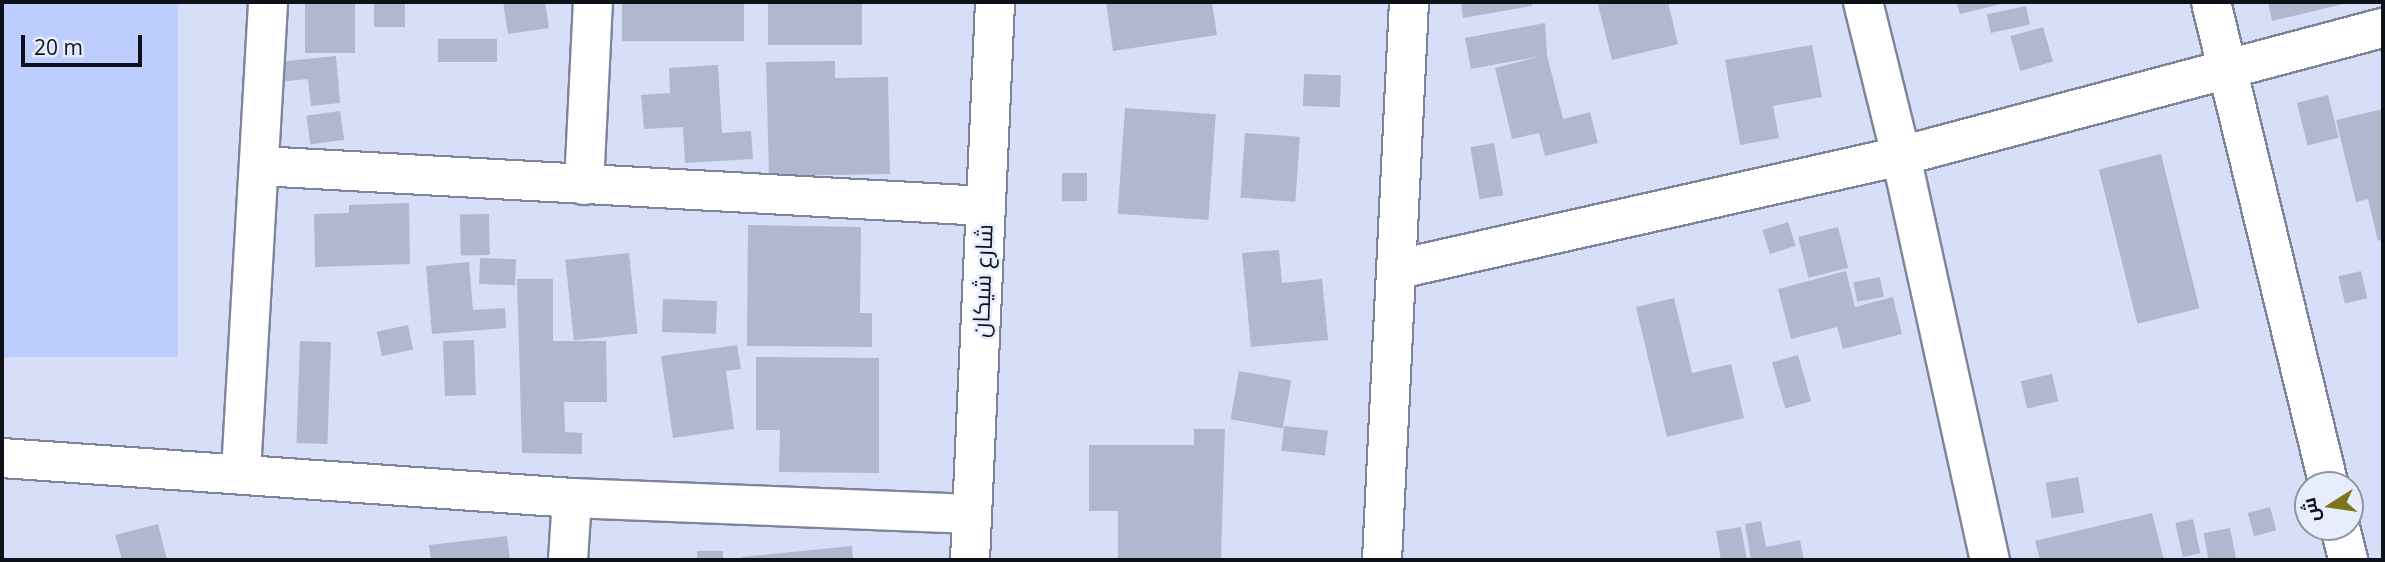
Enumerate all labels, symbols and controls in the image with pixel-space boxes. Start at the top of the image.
scale bar [24,21,145,65]
text: 20 m [34,33,83,61]
street label: شارع شيكان [966,224,998,338]
north arrow [2294,471,2364,541]
text: ش [2295,495,2326,525]

